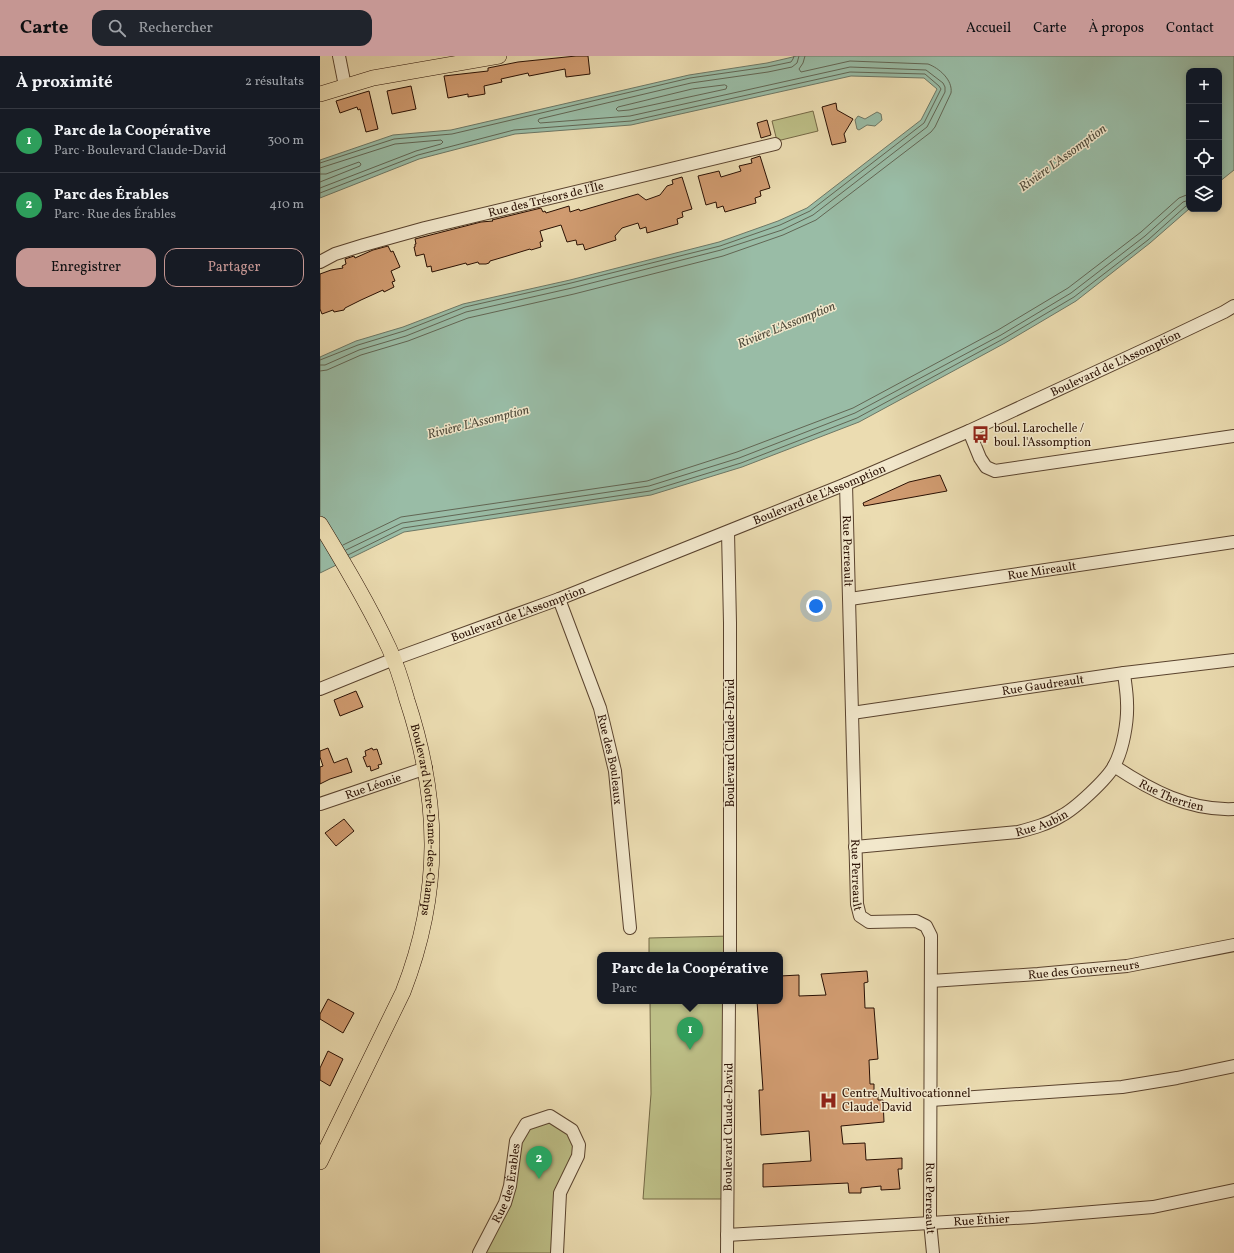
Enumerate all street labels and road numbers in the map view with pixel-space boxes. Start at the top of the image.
street label: Rue des Trésors de l'Île [487,178,606,222]
street label: Boulevard de L'Assomption [1048,327,1184,401]
street label: Boulevard de L'Assomption [751,461,889,529]
street label: Rue Perreault [838,515,856,587]
street label: Rue Mireault [1007,559,1077,585]
street label: Boulevard de L'Assomption [449,582,588,647]
street label: Rue Gaudreault [1001,672,1085,700]
street label: Boulevard Claude-David [723,678,739,807]
street label: Rue des Bouleaux [593,713,625,806]
street label: Boulevard Notre-Dame-des-Champs [406,722,439,917]
street label: Rue Léonie [343,770,404,804]
street label: Rue Therrien [1136,776,1205,816]
street label: Rue Aubin [1014,807,1071,841]
street label: Rue Perreault [846,839,865,913]
street label: Rue des Gouverneurs [1028,957,1141,984]
street label: Boulevard Claude-David [720,1062,738,1192]
street label: Rue des Érables [489,1142,525,1226]
street label: Rue Perreault [921,1162,938,1235]
street label: Rue Éthier [953,1211,1010,1231]

